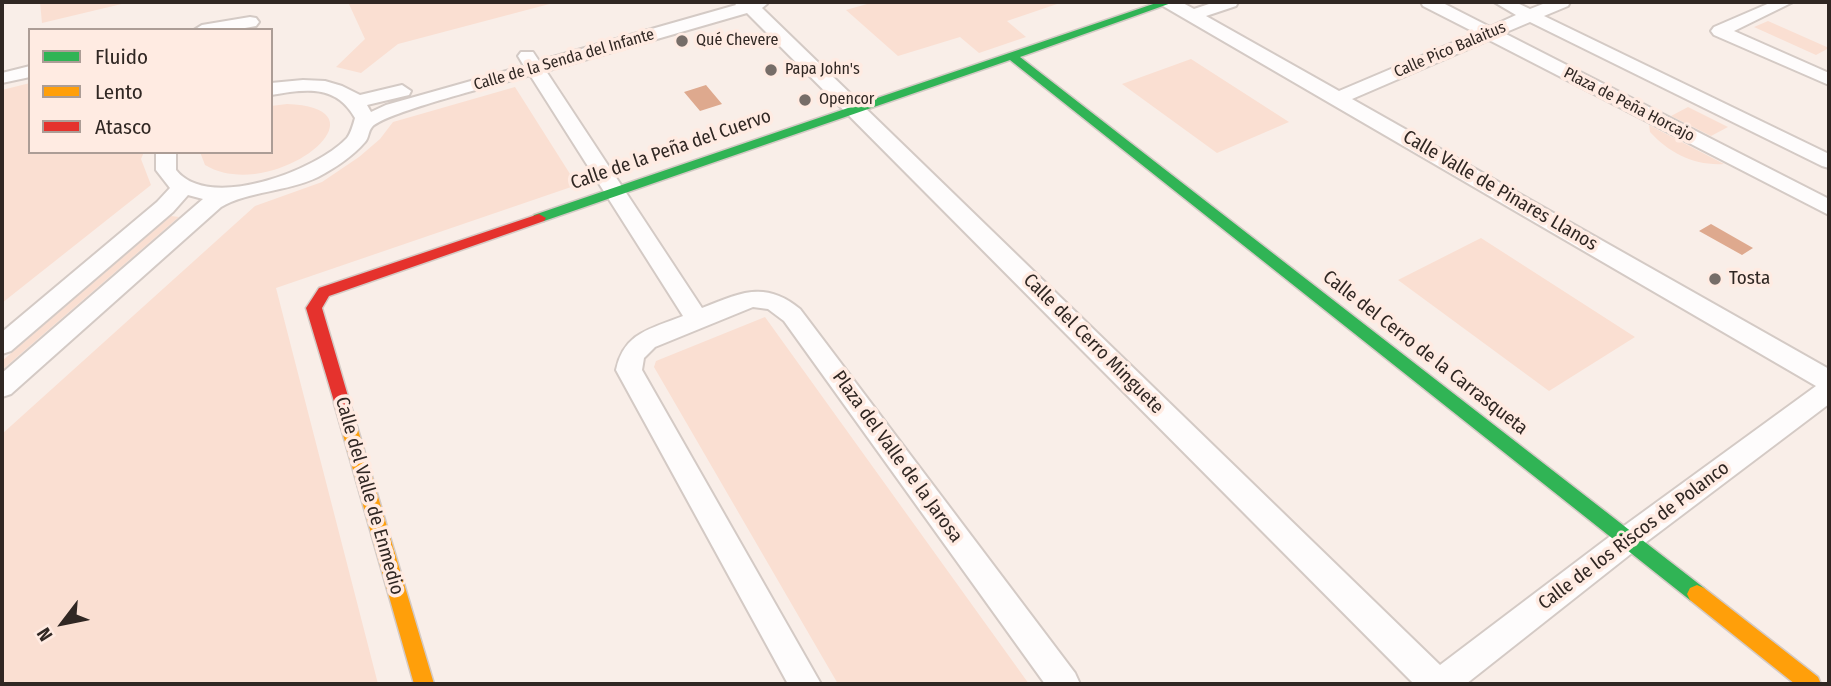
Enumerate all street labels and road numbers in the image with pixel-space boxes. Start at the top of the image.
street label: Calle Pico Balaitus [1391,18,1509,82]
street label: Calle de la Senda del Infante [472,25,656,95]
street label: Plaza de Peña Horcajo [1560,64,1698,146]
street label: Calle de la Peña del Cuervo [568,105,774,195]
street label: Calle Valle de Pinares Llanos [1399,126,1601,256]
street label: Calle del Cerro de la Carrasqueta [1318,266,1532,440]
street label: Calle del Cerro Minguete [1018,269,1168,419]
street label: Plaza del Valle de la Jarosa [827,367,967,547]
street label: Calle del Valle de Enmedio [330,394,408,598]
street label: Calle de los Riscos de Polanco [1534,457,1734,615]

